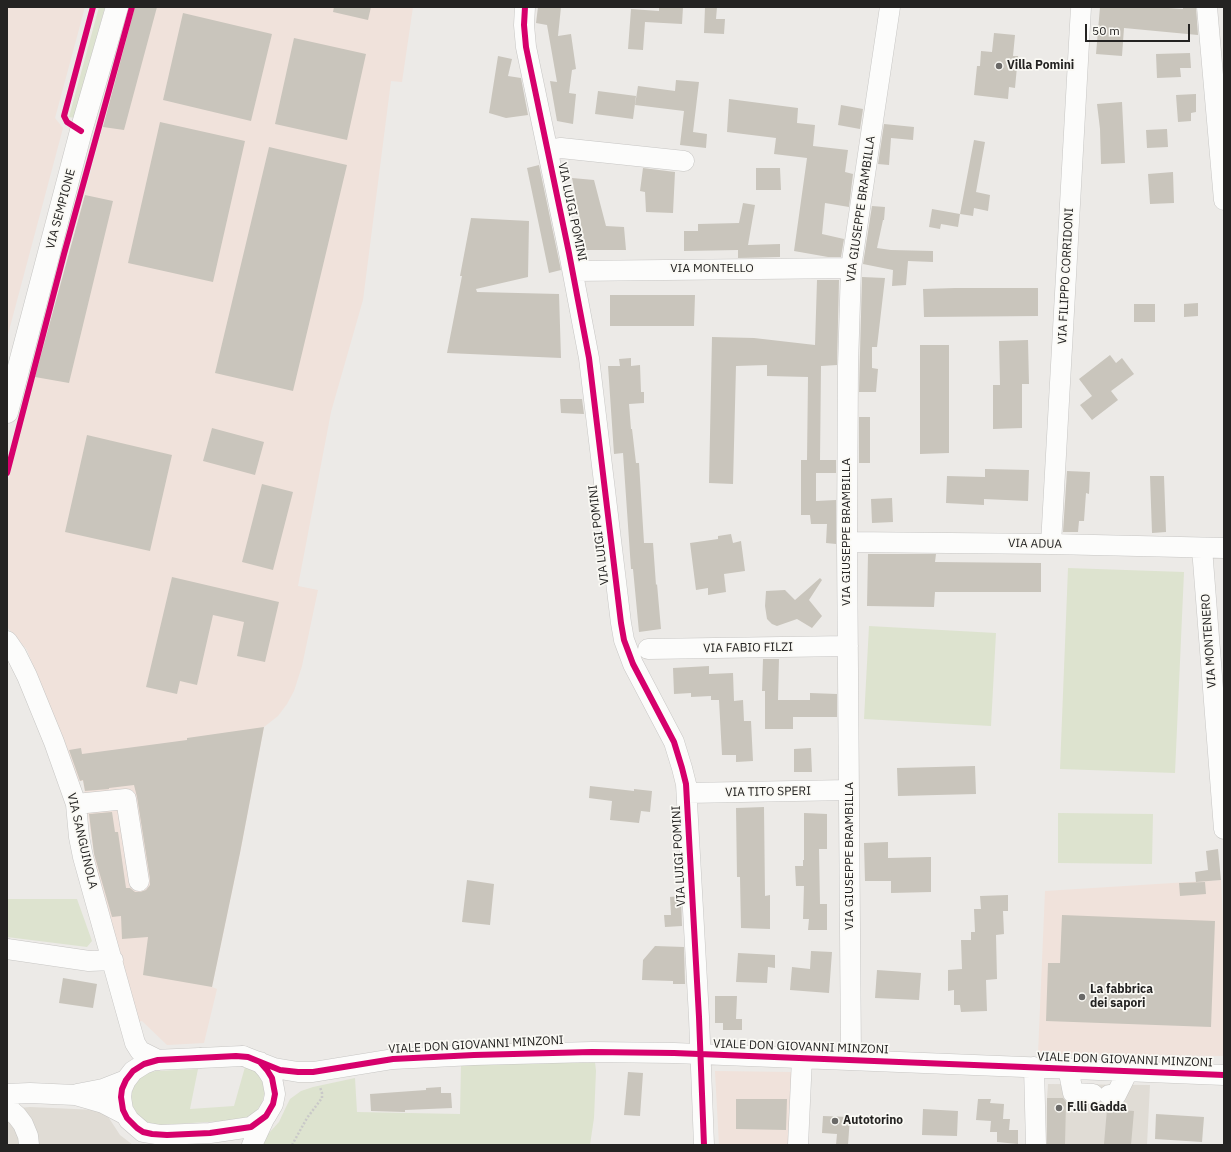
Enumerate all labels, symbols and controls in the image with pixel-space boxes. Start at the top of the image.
scale bar [1087,16,1192,42]
text: 50 m [1092,23,1120,38]
place label: Villa Pomini [1007,59,1074,73]
marker: Villa Pomini [994,61,1004,71]
street label: VIA GIUSEPPE BRAMBILLA [844,135,878,283]
street label: VIA LUIGI POMINI [554,161,590,263]
street label: VIA SEMPIONE [43,167,79,251]
street label: VIA FILIPPO CORRIDONI [1055,207,1077,345]
street label: VIA MONTELLO [670,262,754,276]
street label: VIA GIUSEPPE BRAMBILLA [840,458,854,606]
street label: VIA LUIGI POMINI [586,484,612,586]
street label: VIA ADUA [1008,536,1062,552]
street label: VIA MONTENERO [1199,593,1219,689]
street label: VIA FABIO FILZI [703,640,793,656]
street label: VIA GIUSEPPE BRAMBILLA [843,782,857,930]
street label: VIA TITO SPERI [725,784,811,800]
street label: VIA SANGUINOLA [64,792,100,890]
street label: VIA LUIGI POMINI [669,805,689,907]
place label: La fabbrica dei sapori [1090,983,1153,1011]
marker: La fabbrica dei sapori [1077,992,1087,1002]
street label: VIALE DON GIOVANNI MINZONI [388,1033,564,1057]
street label: VIALE DON GIOVANNI MINZONI [713,1037,889,1057]
street label: VIALE DON GIOVANNI MINZONI [1037,1050,1213,1070]
place label: F.lli Gadda [1067,1101,1127,1115]
marker: F.lli Gadda [1054,1103,1064,1113]
place label: Autotorino [843,1114,903,1128]
marker: Autotorino [830,1116,840,1126]

